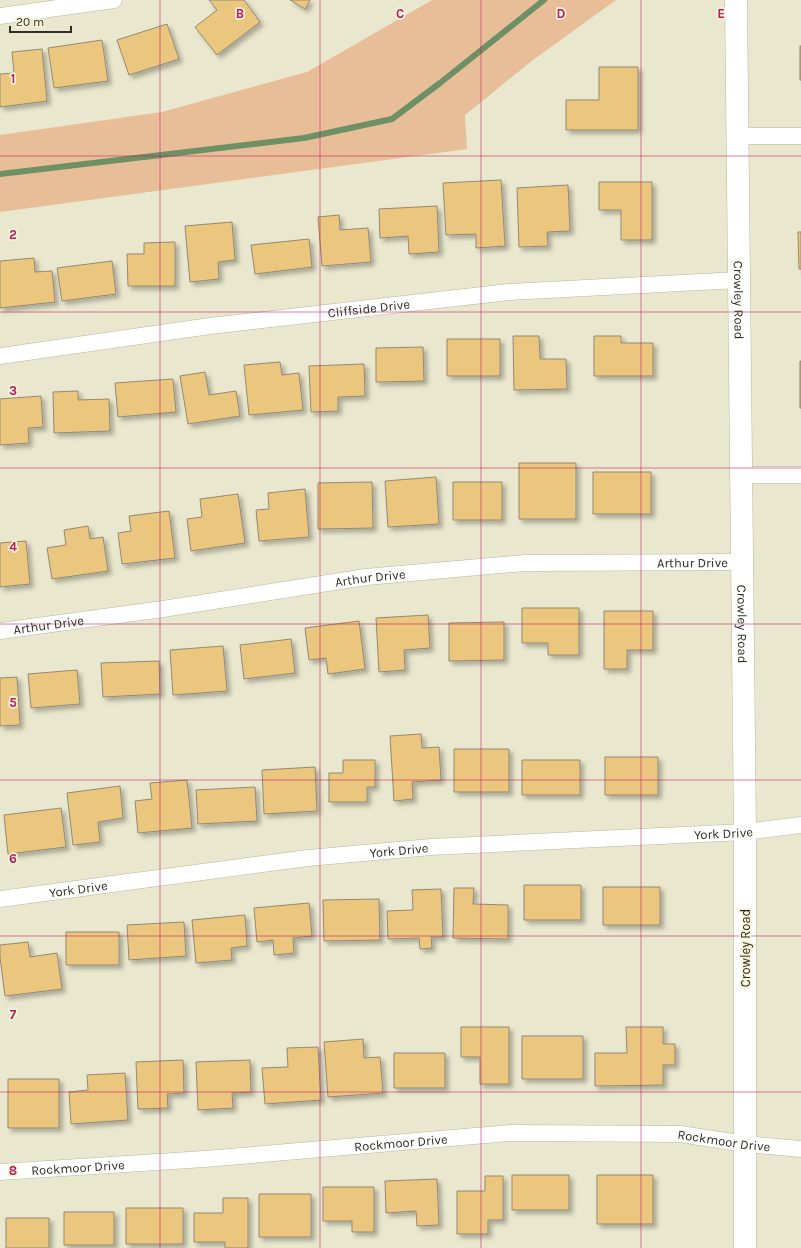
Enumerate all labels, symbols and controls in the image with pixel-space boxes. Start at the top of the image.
text: B [236,6,244,21]
text: C [396,6,404,21]
text: D [557,6,566,21]
text: E [717,6,725,21]
scale bar [10,8,71,34]
text: 20 m [16,15,44,29]
text: 1 [11,71,15,86]
text: 2 [9,227,17,242]
street label: Crowley Road [731,261,747,339]
street label: Cliffside Drive [327,296,411,320]
text: 3 [9,383,17,398]
text: 4 [9,539,17,554]
street label: Arthur Drive [657,555,728,570]
street label: Arthur Drive [334,566,406,589]
street label: Crowley Road [735,585,751,663]
street label: Arthur Drive [12,612,85,637]
text: 5 [9,695,17,710]
street label: York Drive [694,824,754,842]
street label: York Drive [369,840,429,860]
text: 6 [9,851,17,866]
street label: York Drive [48,877,109,900]
street label: Crowley Road [738,909,753,987]
text: 7 [10,1007,17,1022]
street label: Rockmoor Drive [677,1126,771,1154]
street label: Rockmoor Drive [354,1131,449,1154]
street label: Rockmoor Drive [31,1157,125,1178]
text: 8 [9,1163,17,1178]

